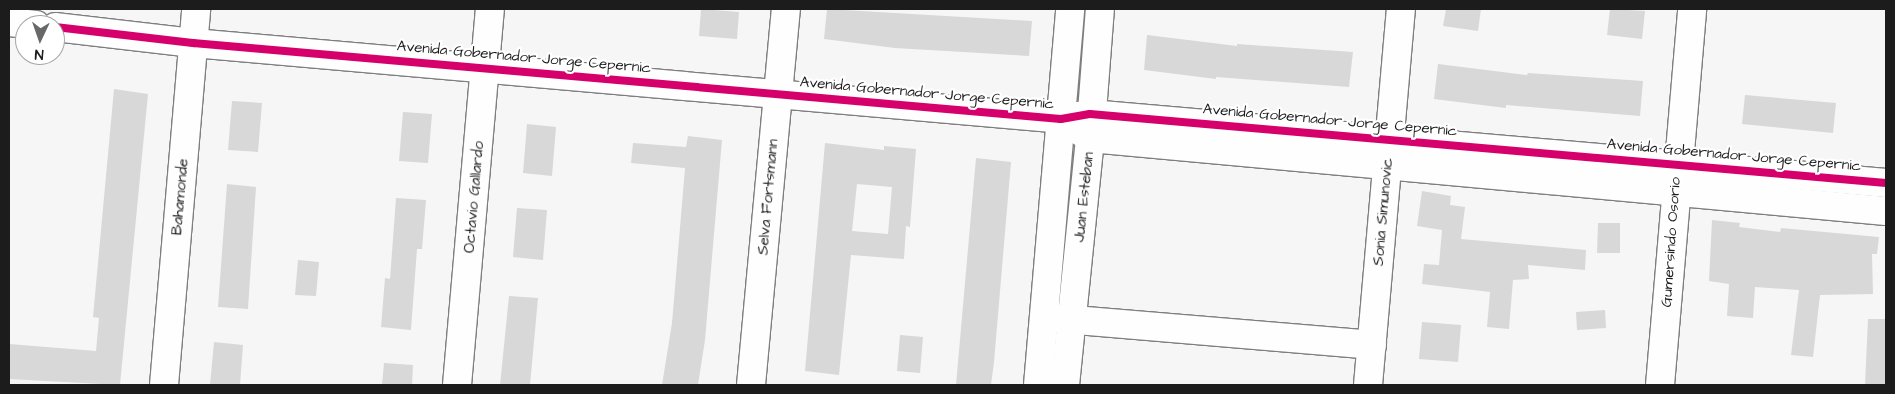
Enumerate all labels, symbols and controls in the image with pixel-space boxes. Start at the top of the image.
north arrow [15,15,65,65]
street label: Avenida Gobernador Jorge Cepernic [396,37,652,77]
text: N [34,44,44,64]
street label: Avenida Gobernador Jorge Cepernic [799,73,1055,113]
street label: Avenida Gobernador Jorge Cepernic [1202,100,1458,140]
street label: Avenida Gobernador Jorge Cepernic [1606,135,1862,175]
street label: Selva Fortsmann [754,138,782,256]
street label: Octavio Gallardo [460,140,488,254]
street label: Juan Esteban [1070,151,1098,243]
street label: Sonia Simunovic [1369,157,1397,267]
street label: Bahamonde [168,158,192,236]
street label: Gumersindo Osorio [1657,176,1685,308]

